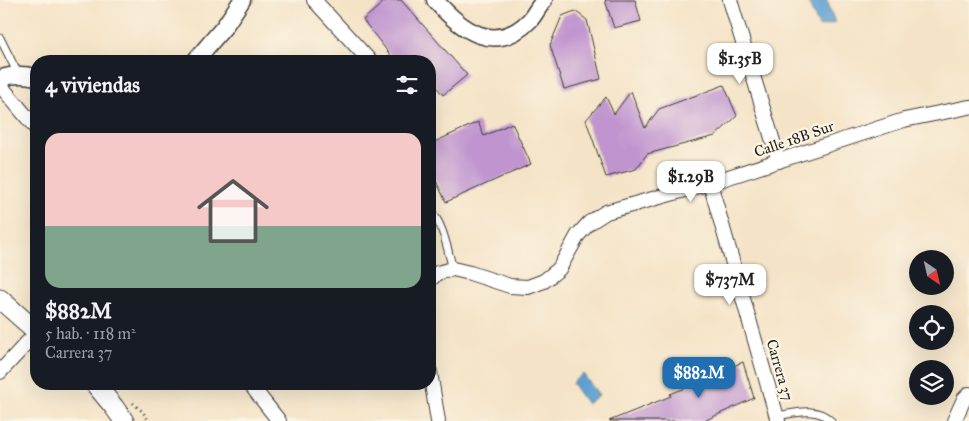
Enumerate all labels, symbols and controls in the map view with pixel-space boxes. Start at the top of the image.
pin: $1.35B [699,42,781,85]
text: $1.35B [718,49,762,68]
icon: filters [393,71,421,99]
text: 4 viviendas [45,72,140,98]
street label: Calle 18B Sur [752,117,837,161]
pin: $1.29B [650,160,732,203]
icon: home [188,166,278,256]
text: $1.29B [668,167,714,186]
north arrow [909,250,954,295]
map controls [909,250,954,405]
pin: $737M [695,264,765,306]
text: $737M [705,270,755,289]
text: $882M [45,298,112,324]
button: locate [909,305,954,350]
text: 5 hab. · 118 m² [45,324,136,343]
street label: Carrera 37 [763,337,797,403]
text: Carrera 37 [45,343,112,362]
pin: $882M [664,356,734,399]
button: layers [909,360,954,405]
text: $882M [674,363,725,382]

